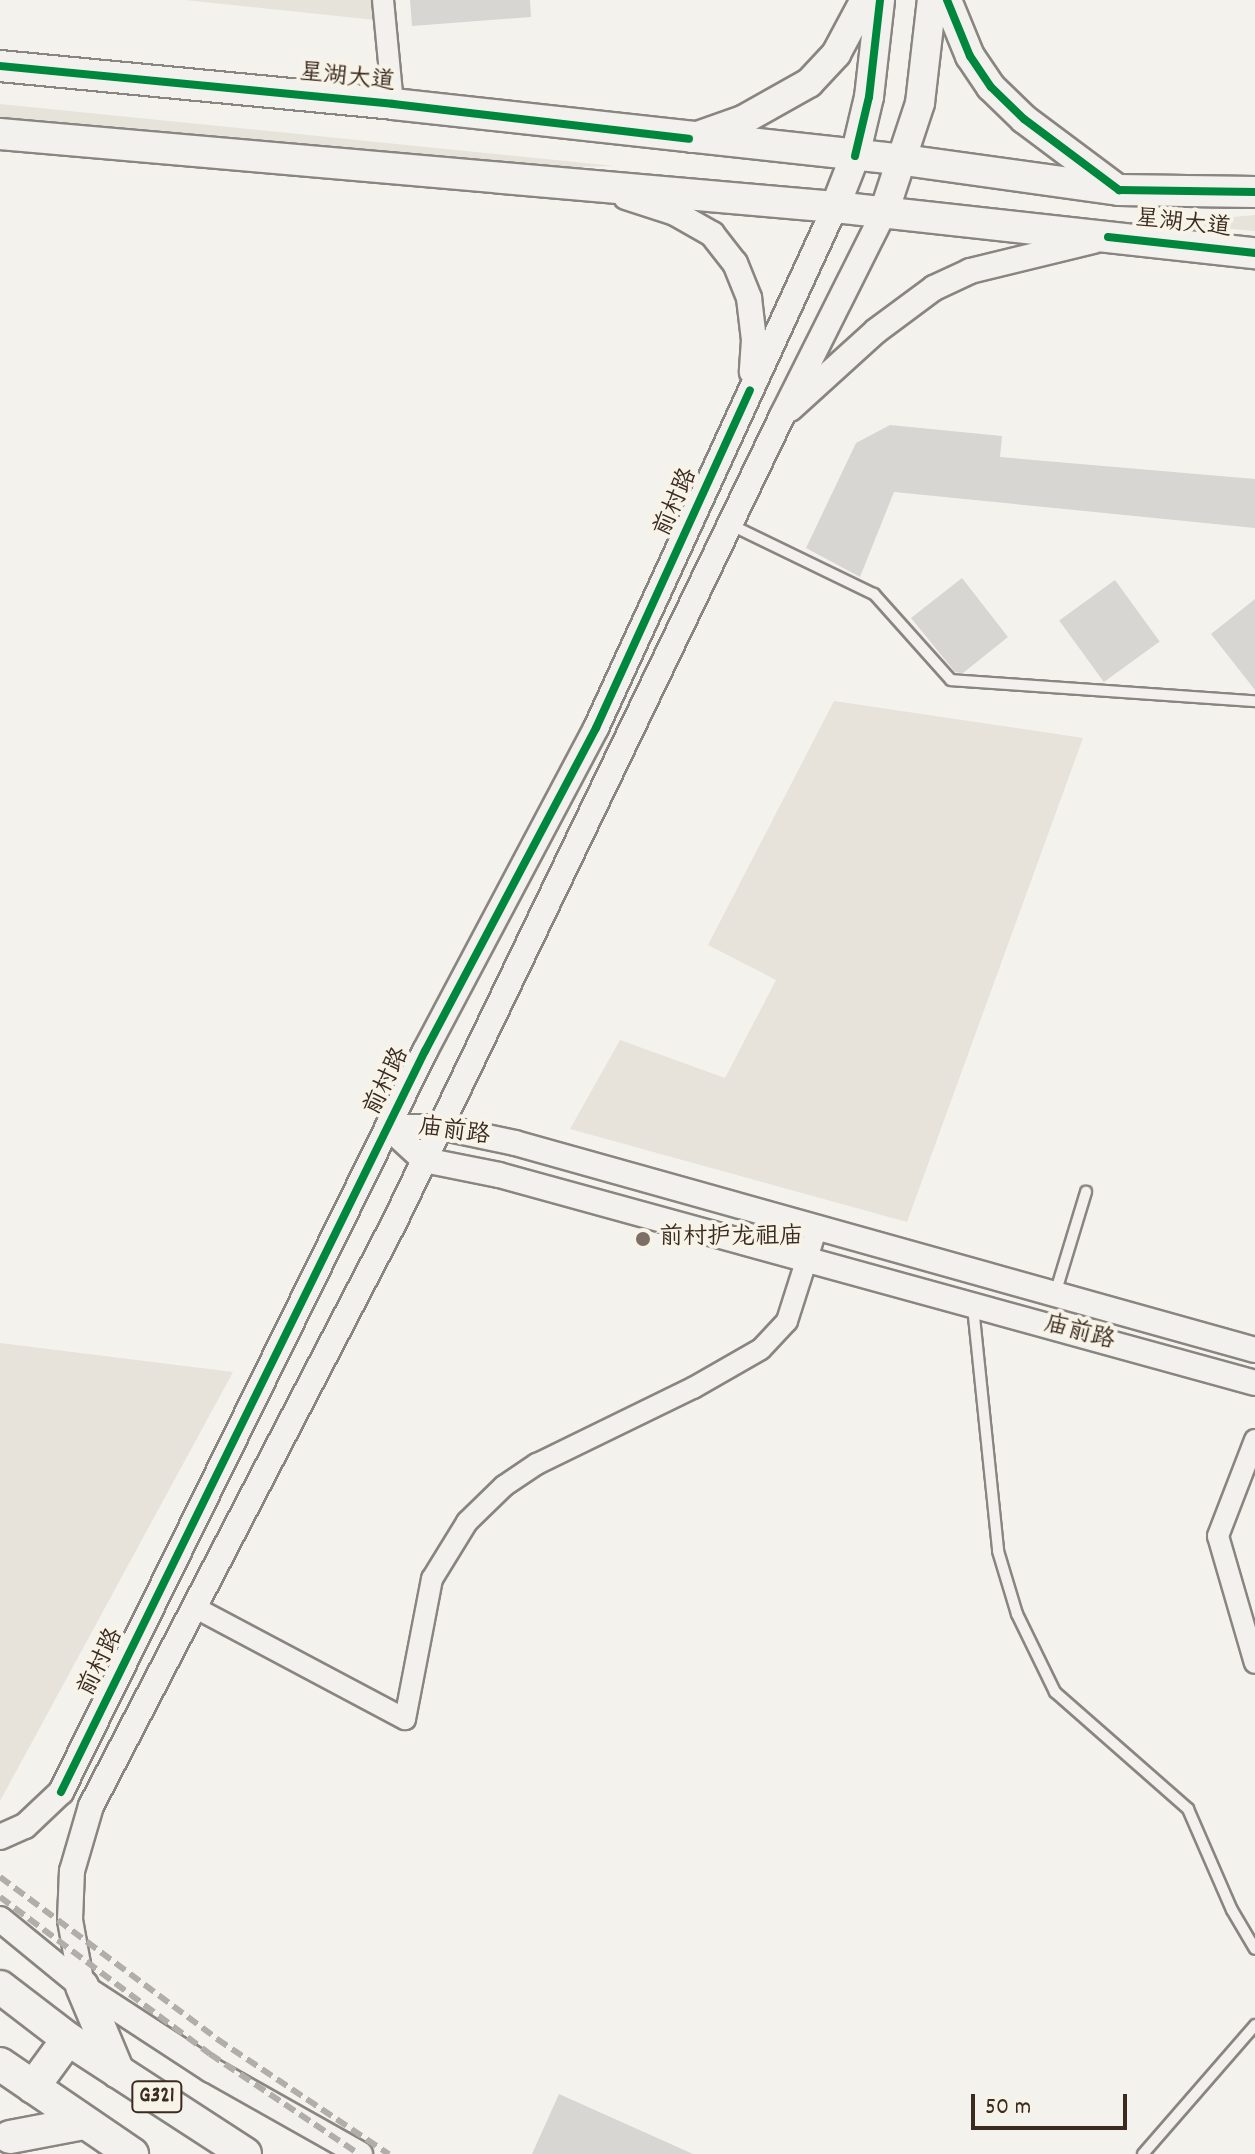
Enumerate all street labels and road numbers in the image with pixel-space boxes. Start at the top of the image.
street label: 星湖大道 [298,60,396,98]
street label: 星湖大道 [1134,206,1232,244]
street label: 前村路 [649,464,705,542]
street label: 前村路 [359,1043,417,1121]
street label: 庙前路 [416,1114,492,1152]
street label: 庙前路 [1040,1311,1118,1357]
street label: 前村路 [73,1624,131,1702]
road number: G321 [131,2079,183,2115]

